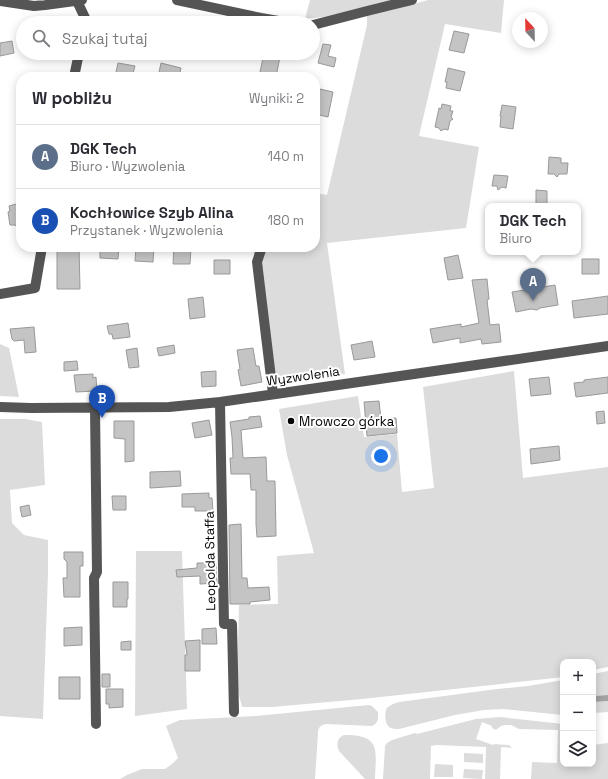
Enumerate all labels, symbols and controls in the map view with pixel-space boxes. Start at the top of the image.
north arrow [512,12,548,48]
search box [16,16,320,60]
icon: search [30,27,52,49]
text: Szukaj tutaj [62,29,148,48]
text: W pobliżu [32,87,112,109]
text: Wyniki: 2 [249,90,304,107]
text: DGK Tech [70,139,137,158]
text: A [41,148,49,165]
text: 140 m [268,148,304,165]
text: Biuro · Wyzwolenia [70,158,185,175]
text: Kochłowice Szyb Alina [70,203,234,222]
popup [485,203,581,255]
text: DGK Tech [500,211,566,230]
text: B [41,212,49,229]
text: 180 m [268,212,304,229]
text: Przystanek · Wyzwolenia [70,222,223,239]
text: Biuro [500,230,532,247]
pin: A [520,268,546,301]
street label: Wyzwolenia [265,362,341,390]
pin: B [89,385,115,418]
place label: Mrowczo górka [299,413,395,430]
marker: Mrowczo górka [286,416,296,426]
your location [371,446,391,466]
street label: Leopolda Staffa [201,510,219,611]
map controls [560,659,596,767]
button: + [560,659,596,695]
button: − [560,695,596,731]
button: layers [560,731,596,767]

